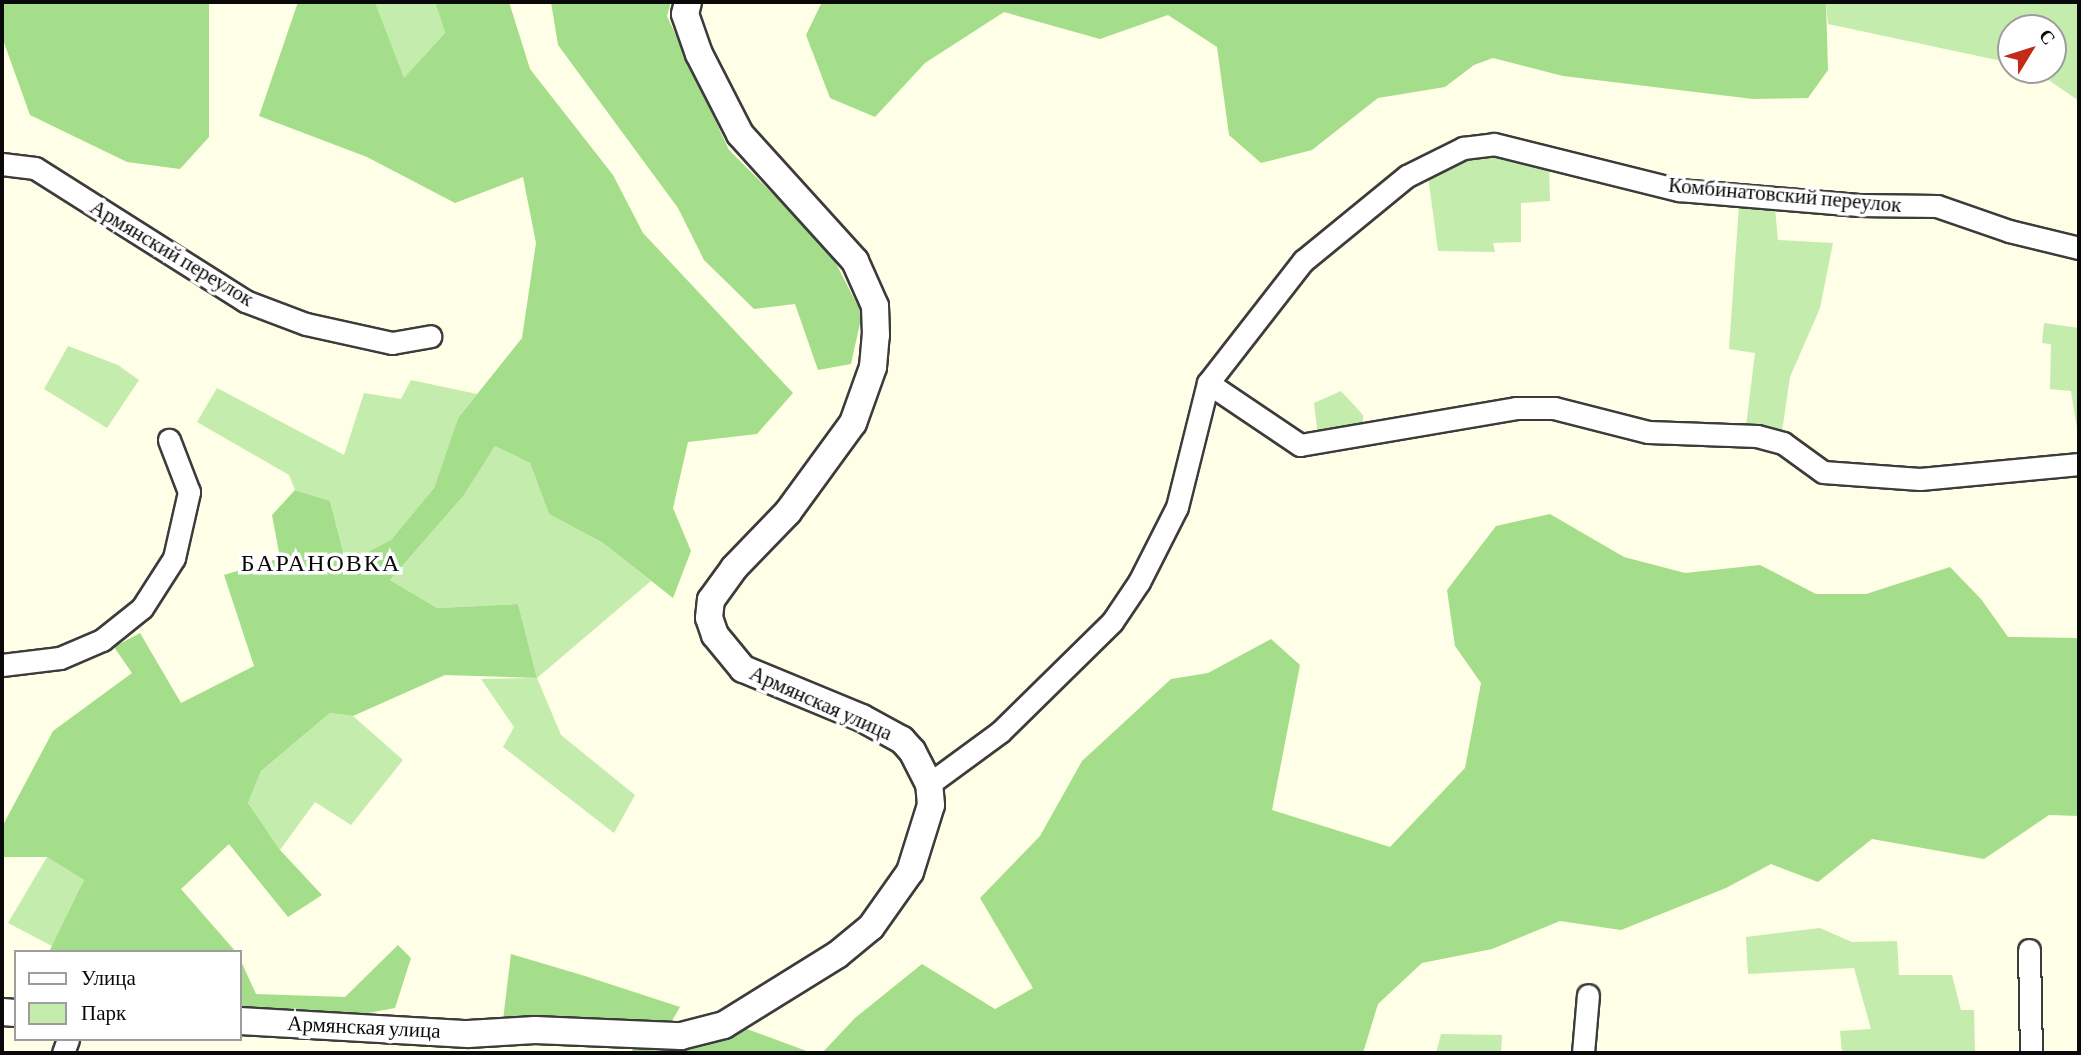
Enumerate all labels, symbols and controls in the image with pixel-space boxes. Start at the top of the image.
north arrow [1997,14,2067,84]
text: С [2035,25,2060,49]
street label: Комбинатовский переулок [1667,172,1903,218]
street label: Армянский переулок [86,194,258,312]
district label: БАРАНОВКА [242,549,400,577]
street label: Армянская улица [746,660,896,746]
legend [14,950,242,1041]
text: Улица [81,966,136,990]
text: Парк [81,1001,126,1025]
street label: Армянская улица [287,1010,441,1044]

